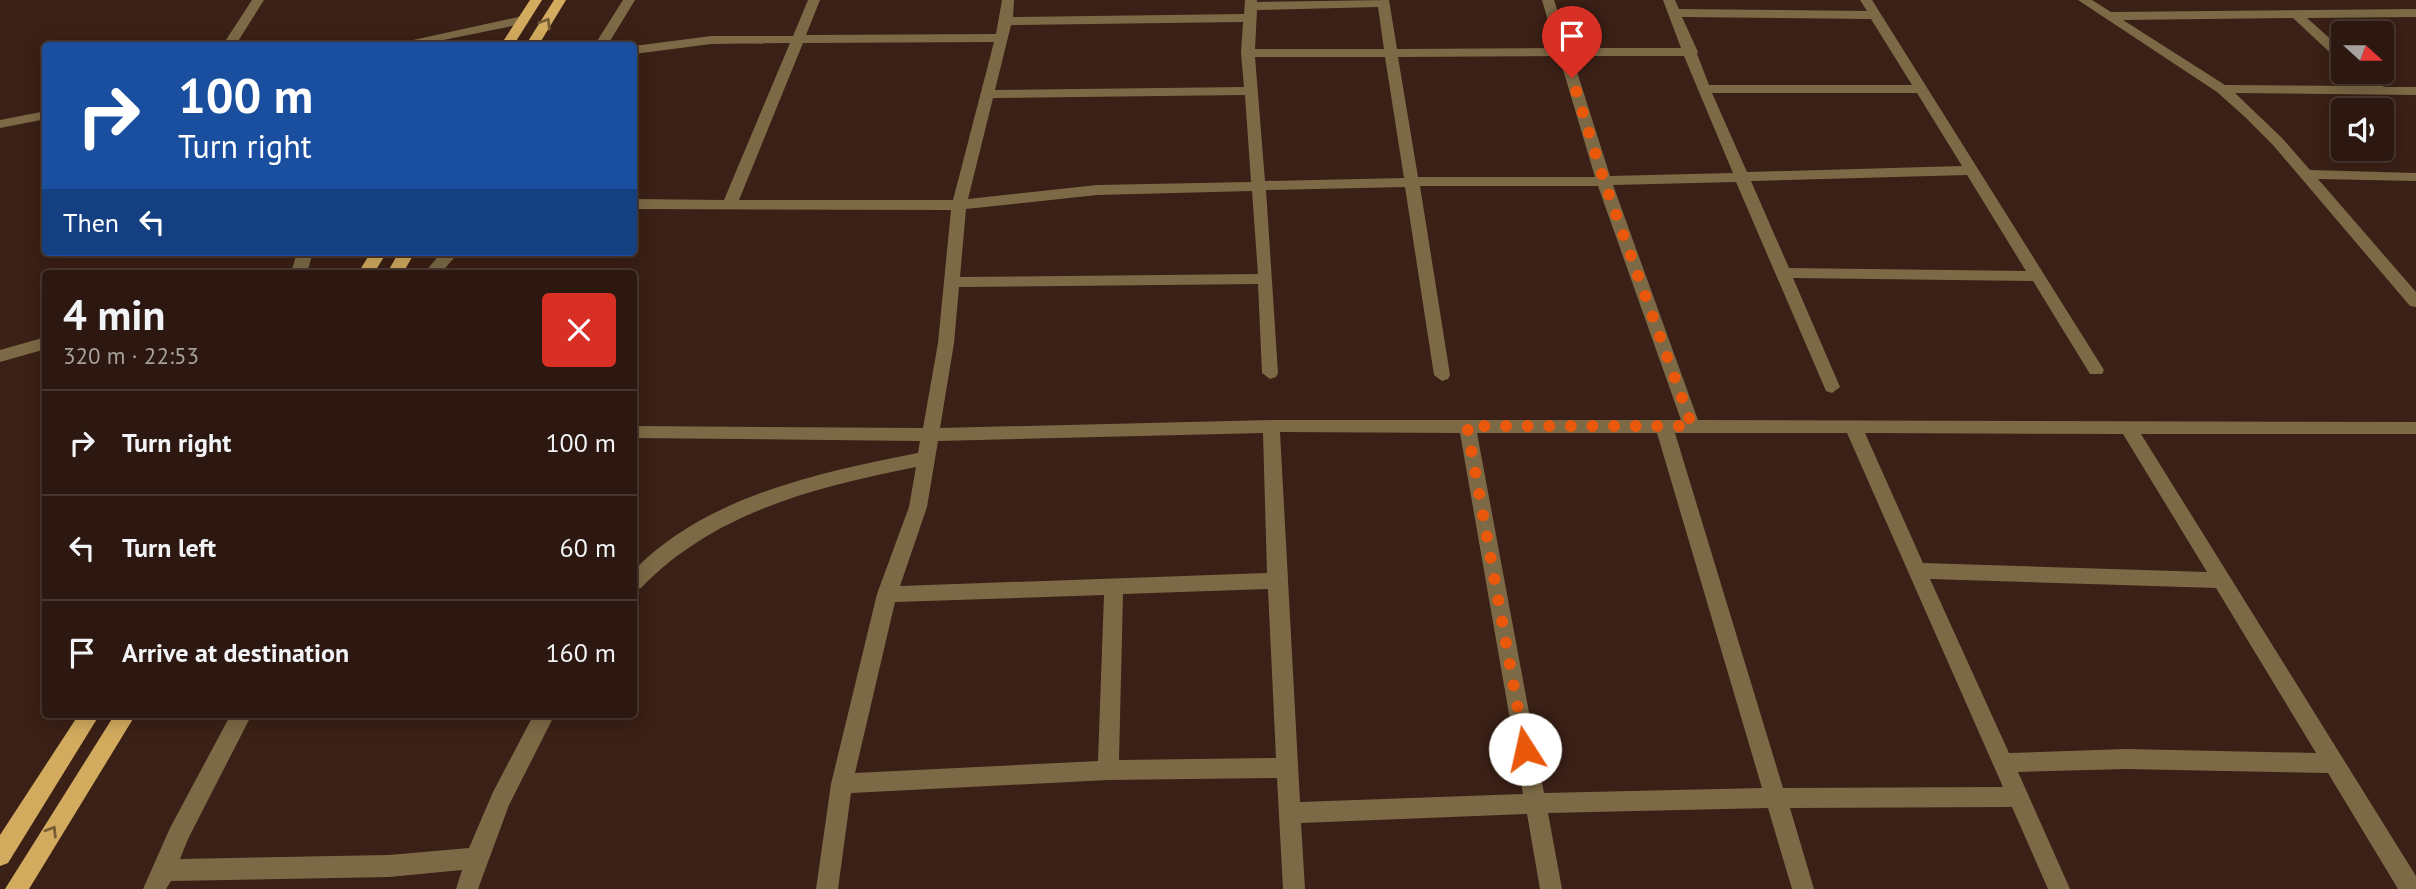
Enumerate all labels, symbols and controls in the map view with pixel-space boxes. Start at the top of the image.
pin [1542,6,1602,78]
one-way arrow [537,17,550,30]
icon: arrive [1553,17,1591,55]
north arrow [2331,21,2394,84]
map controls [2331,21,2394,161]
text: 100 m [178,63,313,127]
icon: right [63,70,154,161]
button: sound [2331,98,2394,161]
text: Turn right [178,125,312,167]
icon: left [133,203,171,241]
text: Then [63,206,119,239]
text: 4 min [63,287,165,342]
button: close [542,293,616,367]
text: 320 m · 22:53 [63,341,199,370]
icon: right [63,424,101,462]
text: Turn right [122,426,231,459]
text: 100 m [545,426,616,459]
icon: left [63,529,101,567]
text: Turn left [122,531,216,564]
text: 60 m [560,531,616,564]
icon: arrive [63,634,101,672]
text: Arrive at destination [122,636,349,669]
text: 160 m [545,636,616,669]
position arrow [1488,712,1562,786]
one-way arrow [44,826,57,839]

